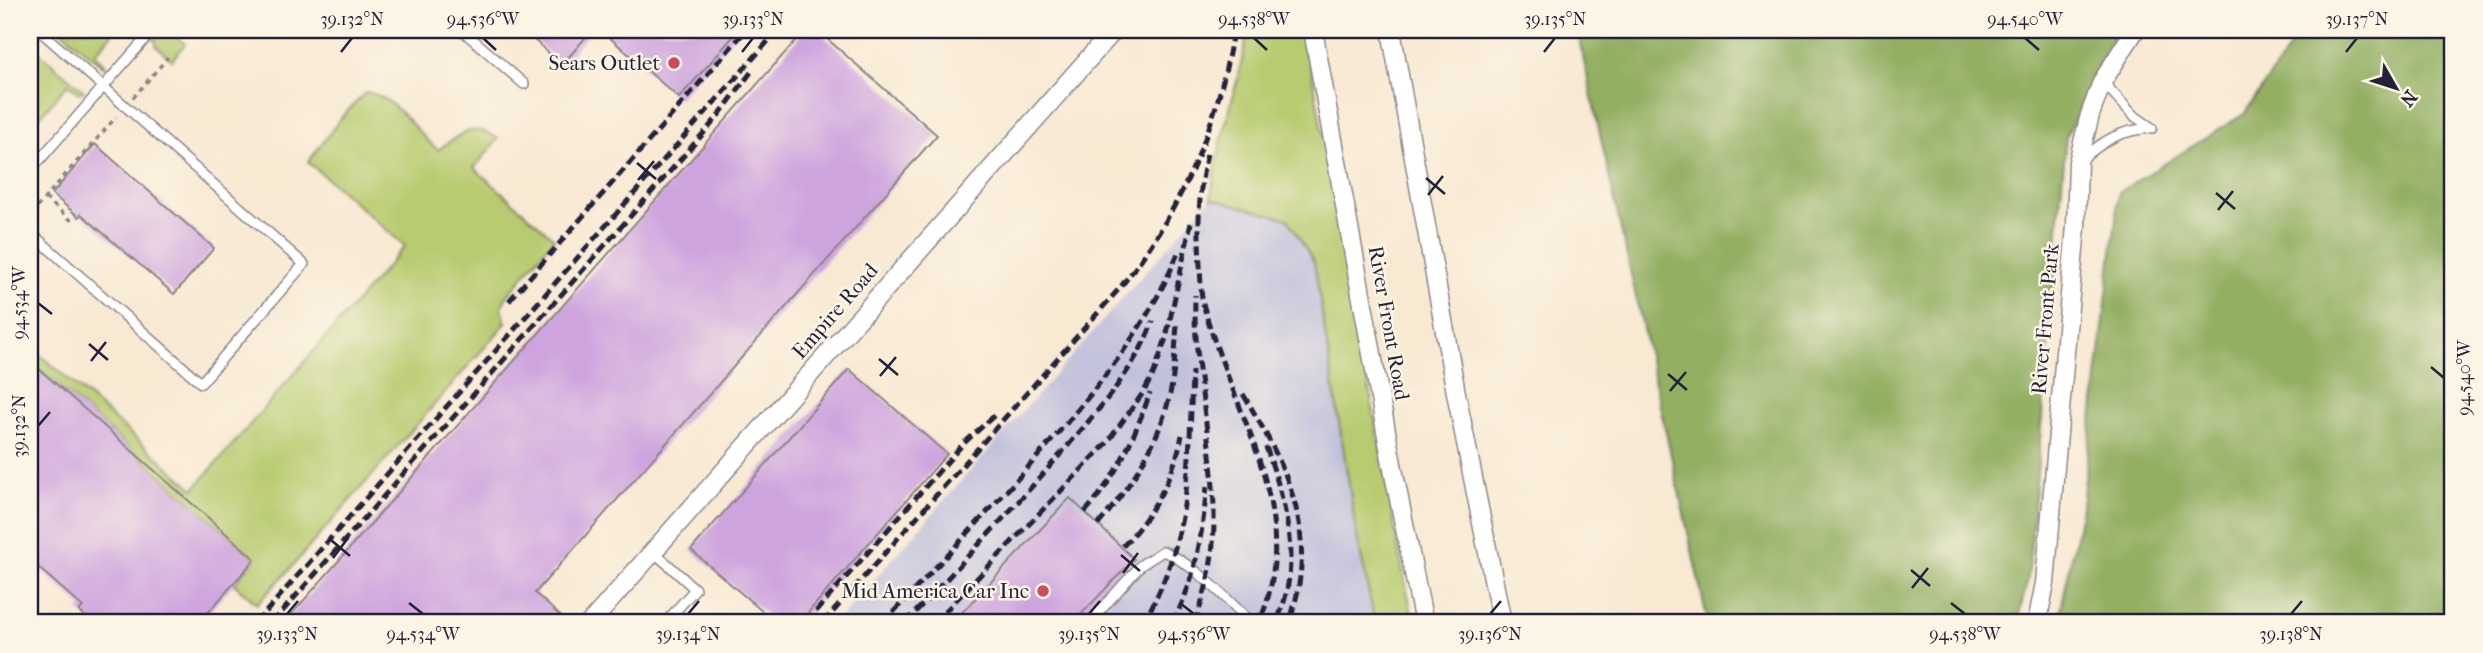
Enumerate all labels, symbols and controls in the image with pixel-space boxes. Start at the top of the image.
text: 39.132°N [320,9,384,30]
text: 94.536°W [447,9,520,30]
text: 39.133°N [722,9,784,30]
text: 94.538°W [1218,9,1291,30]
text: 39.135°N [1524,9,1586,30]
text: 94.540°W [1987,9,2064,30]
text: 39.137°N [2325,9,2389,30]
place label: Sears Outlet [548,51,660,75]
north arrow [2360,52,2430,122]
marker: Sears Outlet [666,55,682,71]
text: N [2395,86,2422,111]
street label: River Front Park [2026,242,2064,395]
street label: River Front Road [1364,244,1414,403]
street label: Empire Road [787,258,883,363]
text: 94.534°W [9,265,30,340]
text: 94.540°W [2454,339,2475,416]
text: 39.132°N [9,394,30,458]
place label: Mid America Car Inc [841,579,1029,603]
marker: Mid America Car Inc [1035,583,1051,599]
text: 39.133°N [256,624,318,645]
text: 94.534°W [386,624,461,645]
text: 39.134°N [656,624,721,645]
text: 39.135°N [1058,624,1120,645]
text: 94.536°W [1158,624,1231,645]
text: 39.136°N [1458,624,1522,645]
text: 94.538°W [1929,624,2002,645]
text: 39.138°N [2259,624,2323,645]

